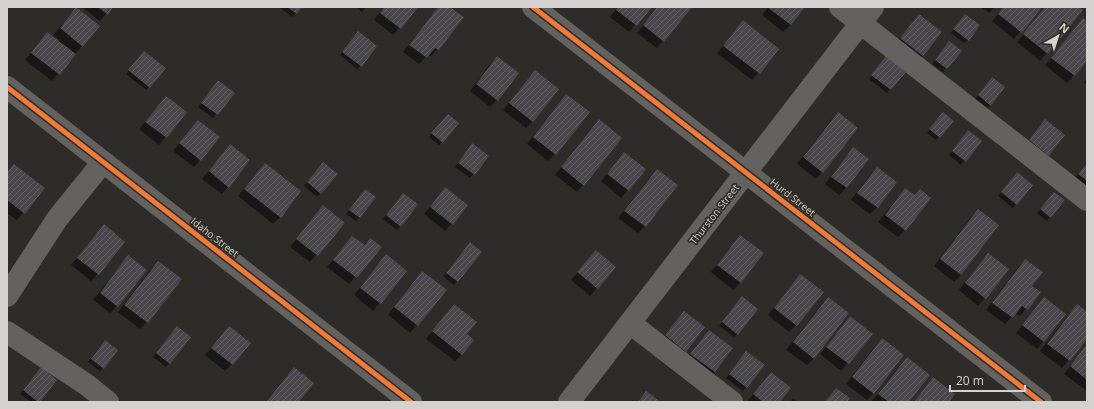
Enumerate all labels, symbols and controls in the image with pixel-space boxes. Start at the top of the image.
north arrow [1038,16,1078,56]
text: N [1056,19,1073,36]
street label: Hurd Street [767,175,819,219]
street label: Thurston Street [686,181,742,247]
street label: Idaho Street [188,214,242,260]
scale bar [950,367,1025,393]
text: 20 m [956,372,984,389]

